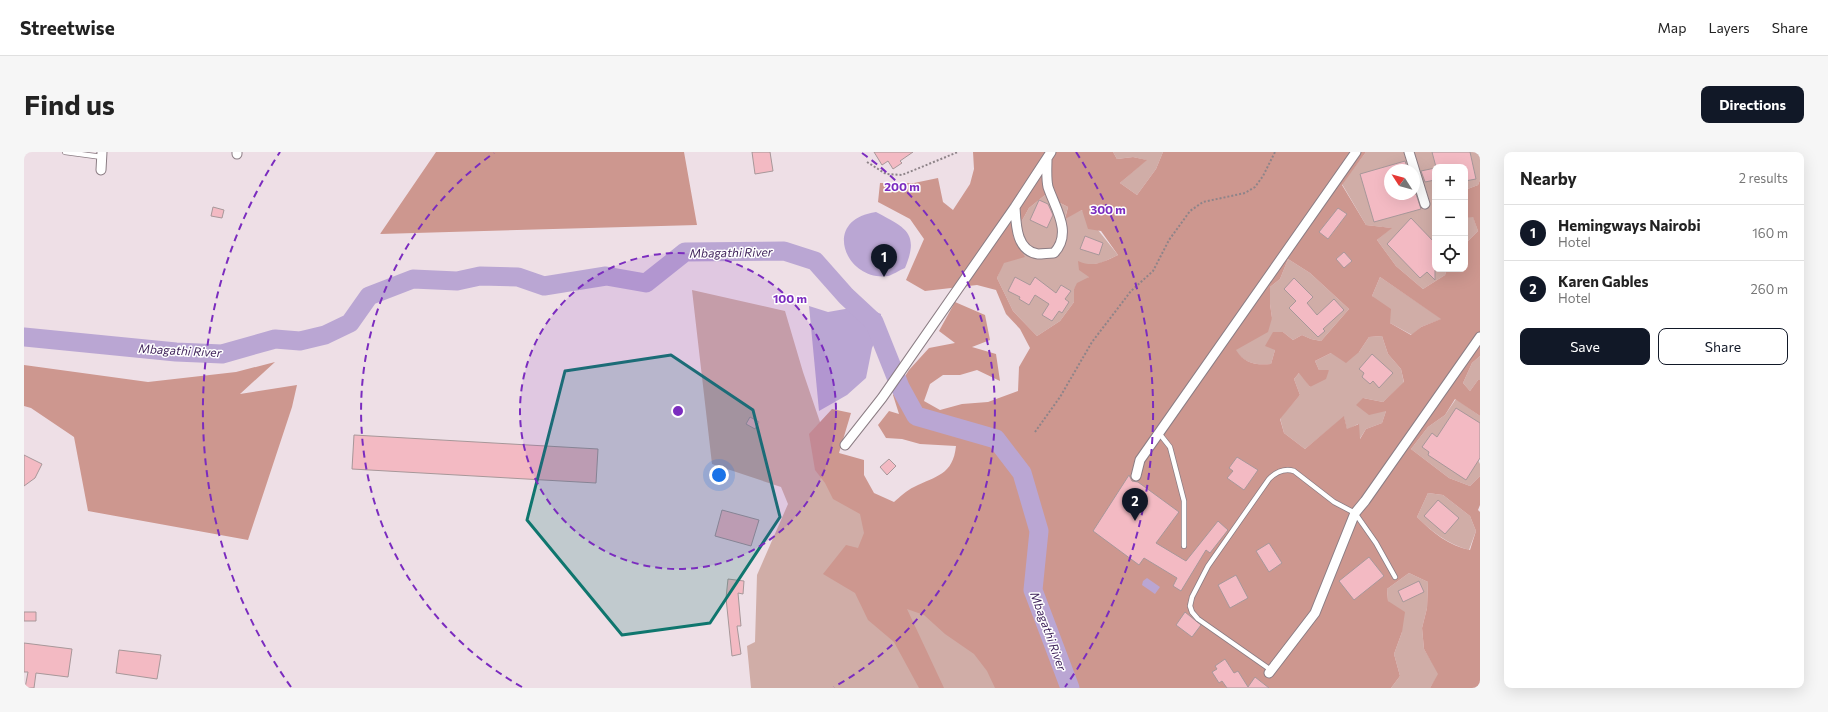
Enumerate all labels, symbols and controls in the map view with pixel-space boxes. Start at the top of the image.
text: Streetwise [20,16,115,39]
text: Map [1658,19,1686,36]
text: Layers [1708,19,1750,36]
text: Share [1772,19,1808,36]
button: Directions [1701,86,1804,123]
text: Find us [24,87,115,121]
north arrow [1384,164,1420,200]
map controls [1432,164,1468,272]
button: + [1432,164,1468,200]
text: Nearby [1520,168,1577,189]
text: 2 results [1739,170,1788,186]
text: 200 m [884,179,920,193]
button: − [1432,200,1468,236]
text: 300 m [1090,202,1126,216]
text: Hemingways Nairobi [1558,216,1701,234]
text: 1 [1530,225,1536,241]
text: 160 m [1752,225,1788,241]
text: Hotel [1558,234,1591,250]
button: locate [1432,236,1468,272]
water label: Mbagathi River [689,244,774,260]
pin: 1 [871,244,897,277]
text: Karen Gables [1558,272,1649,290]
text: 2 [1529,281,1537,297]
text: 260 m [1751,281,1788,297]
text: Hotel [1558,290,1591,306]
text: 100 m [773,291,807,305]
button: Save [1520,328,1650,365]
button: Share [1658,328,1788,365]
water label: Mbagathi River [138,341,223,359]
centre of rings [671,404,685,418]
your location [709,465,729,485]
pin: 2 [1122,488,1148,521]
water label: Mbagathi River [1028,590,1070,674]

